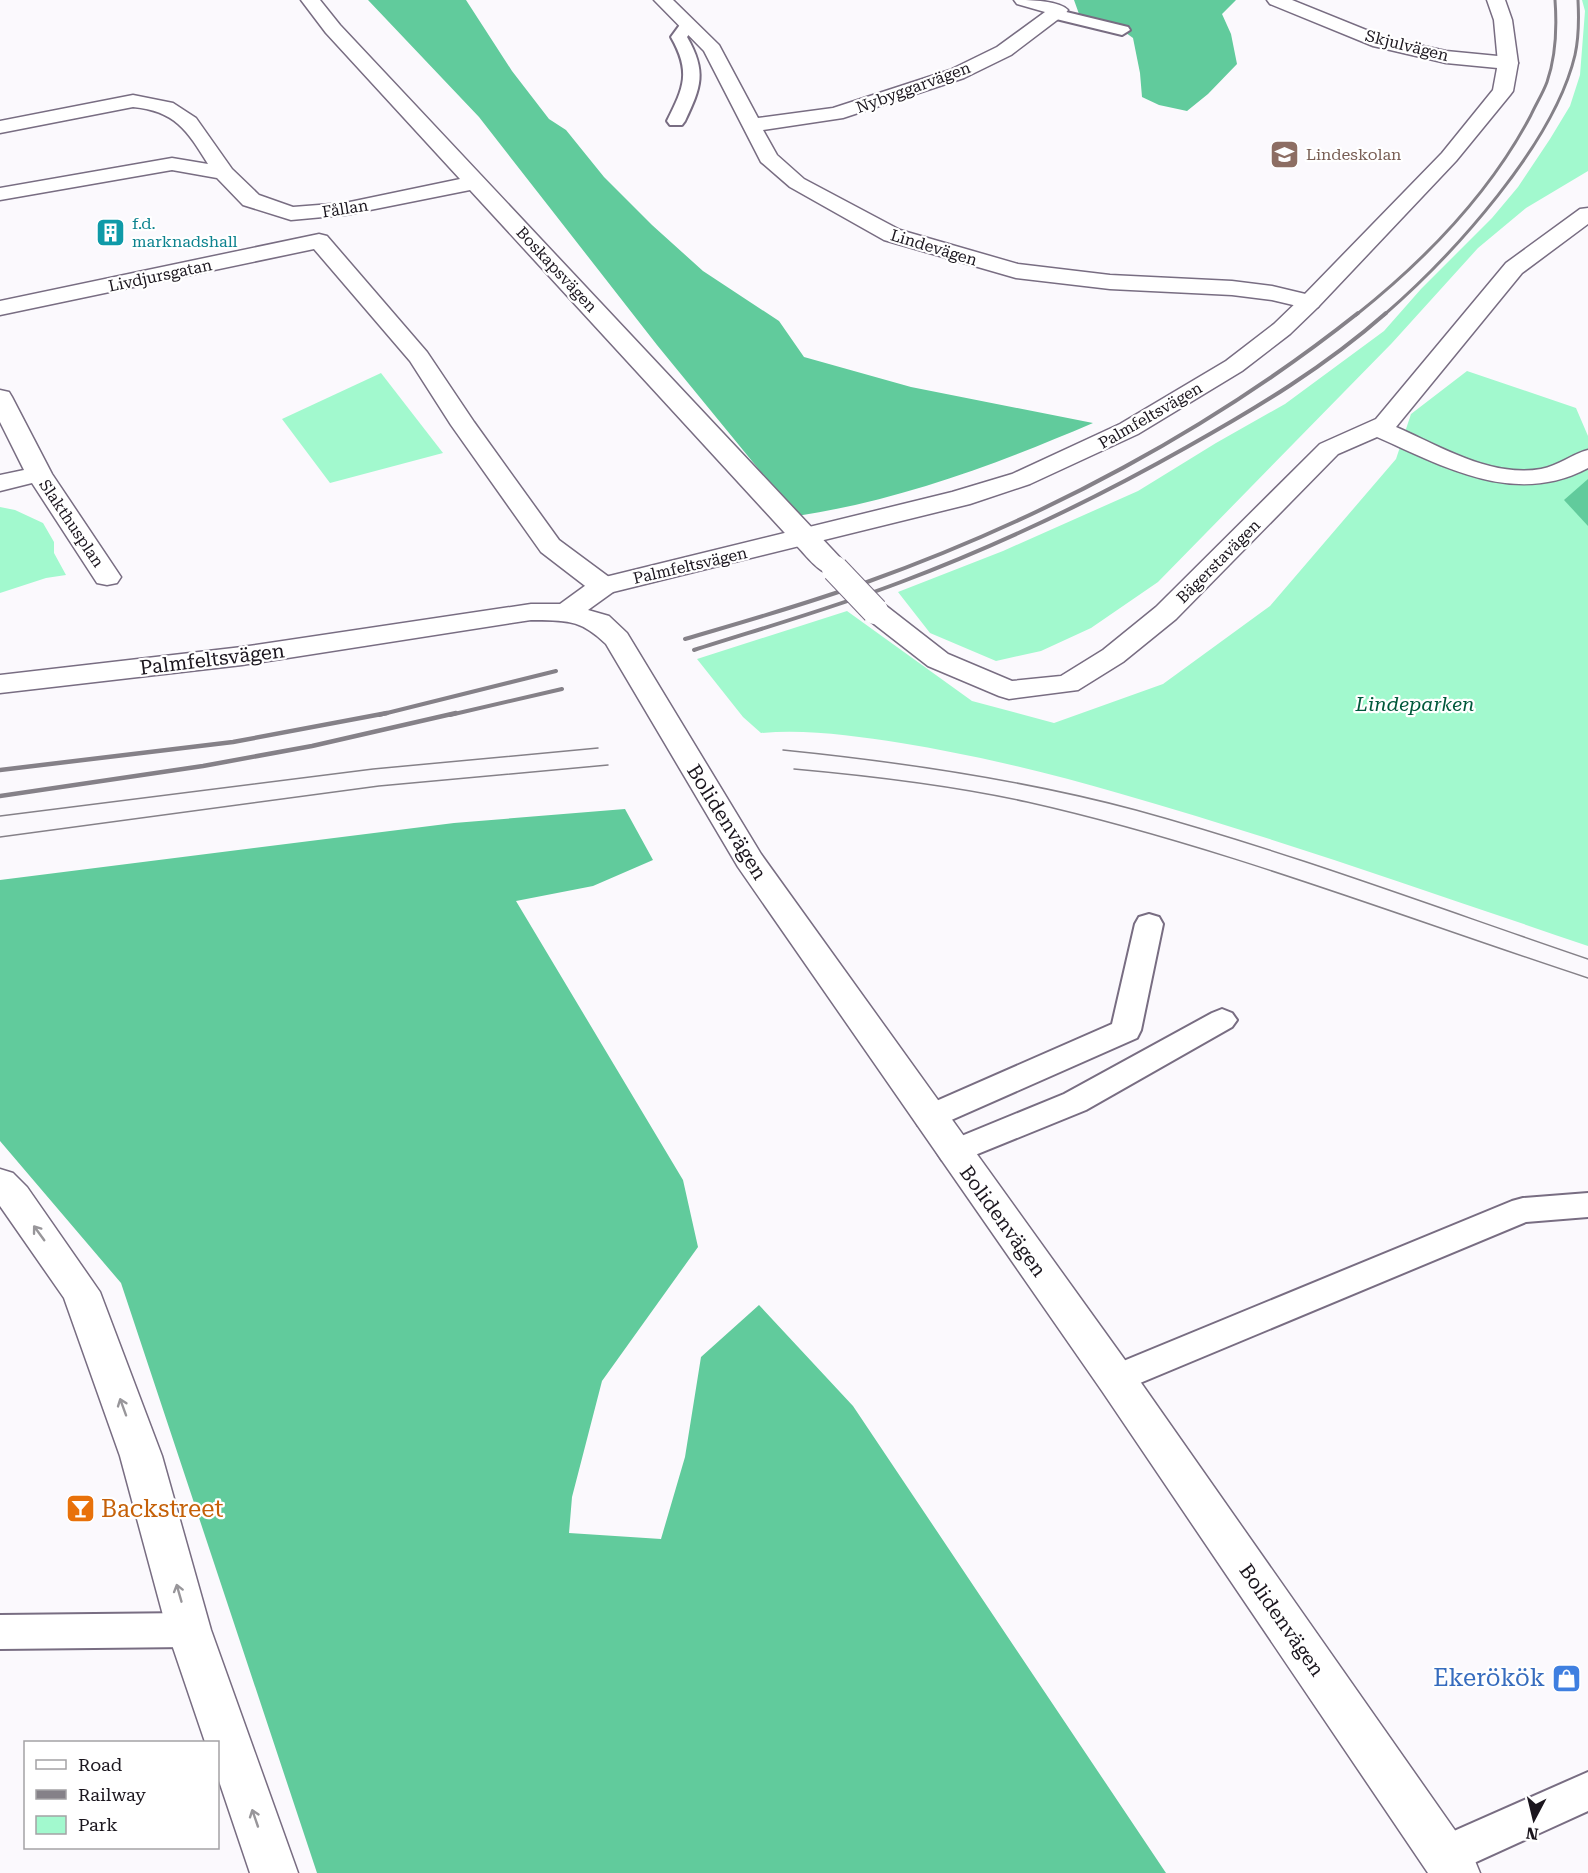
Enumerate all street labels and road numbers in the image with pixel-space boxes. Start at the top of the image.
street label: Skjulvägen [1363,26,1451,65]
street label: Nybyggarvägen [853,58,973,117]
street label: Fållan [321,195,369,222]
street label: Boskapsvägen [512,223,601,316]
street label: Lindevägen [888,225,979,270]
street label: Livdjursgatan [107,255,214,296]
street label: Palmfeltsvägen [1095,378,1206,453]
street label: Slakthusplan [35,476,108,571]
street label: Bägerstavägen [1173,516,1264,607]
street label: Palmfeltsvägen [631,543,749,588]
street label: Palmfeltsvägen [138,638,286,680]
street label: Bolidenvägen [682,760,772,884]
street label: Bolidenvägen [955,1161,1051,1281]
street label: Bolidenvägen [1234,1559,1330,1681]

